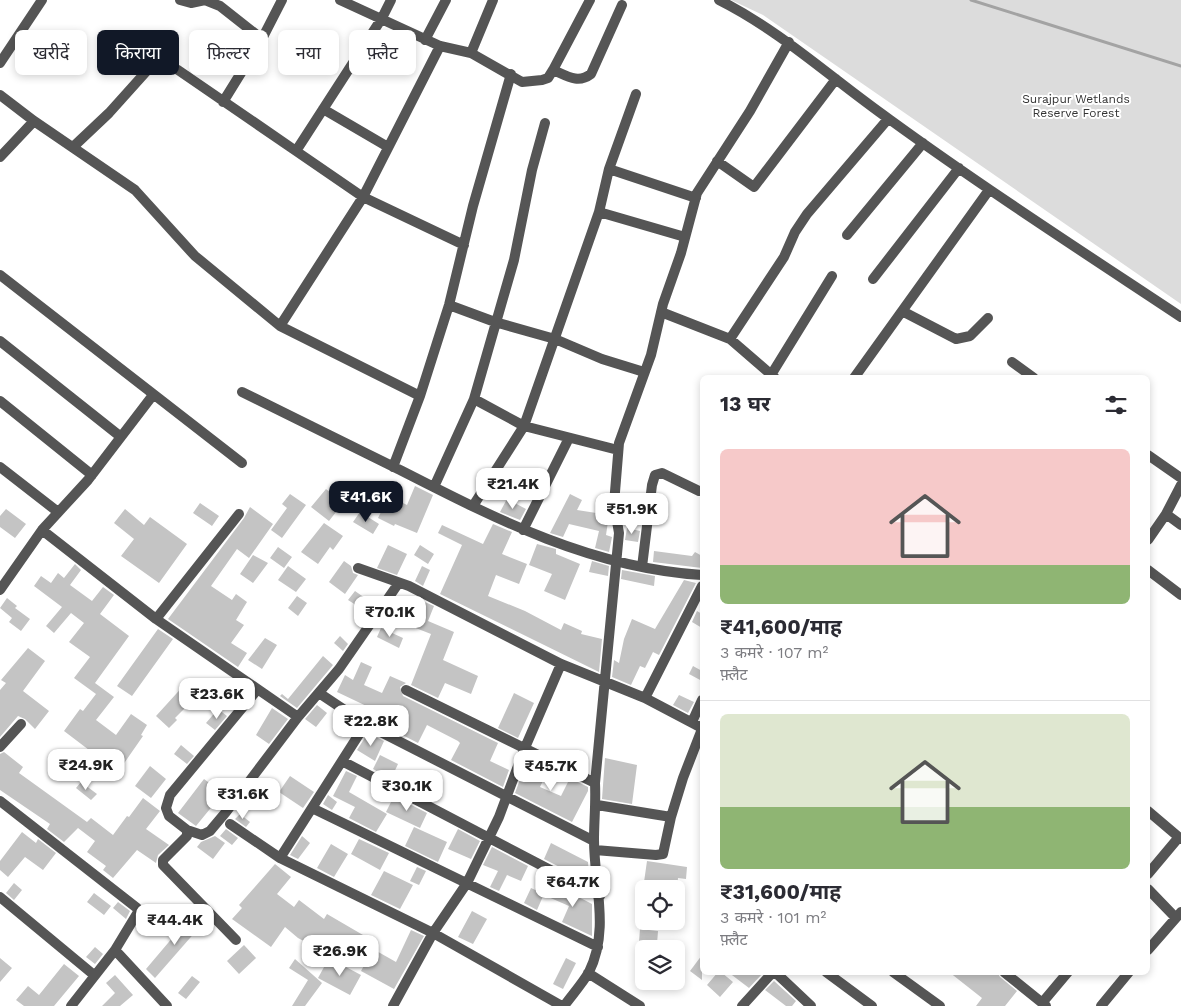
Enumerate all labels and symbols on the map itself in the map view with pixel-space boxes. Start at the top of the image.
park label: Surajpur Wetlands Reserve Forest [1022,92,1130,120]
pin: ₹21.4K [472,468,554,510]
pin: ₹41.6K [325,480,407,523]
pin: ₹51.9K [591,492,673,535]
pin: ₹70.1K [349,596,431,638]
pin: ₹23.6K [176,678,258,720]
pin: ₹22.8K [330,704,412,747]
pin: ₹24.9K [45,748,127,791]
pin: ₹45.7K [510,750,592,792]
pin: ₹30.1K [366,770,448,812]
pin: ₹31.6K [202,778,284,820]
pin: ₹64.7K [532,866,614,908]
pin: ₹44.4K [134,904,216,946]
pin: ₹26.9K [299,934,381,977]

